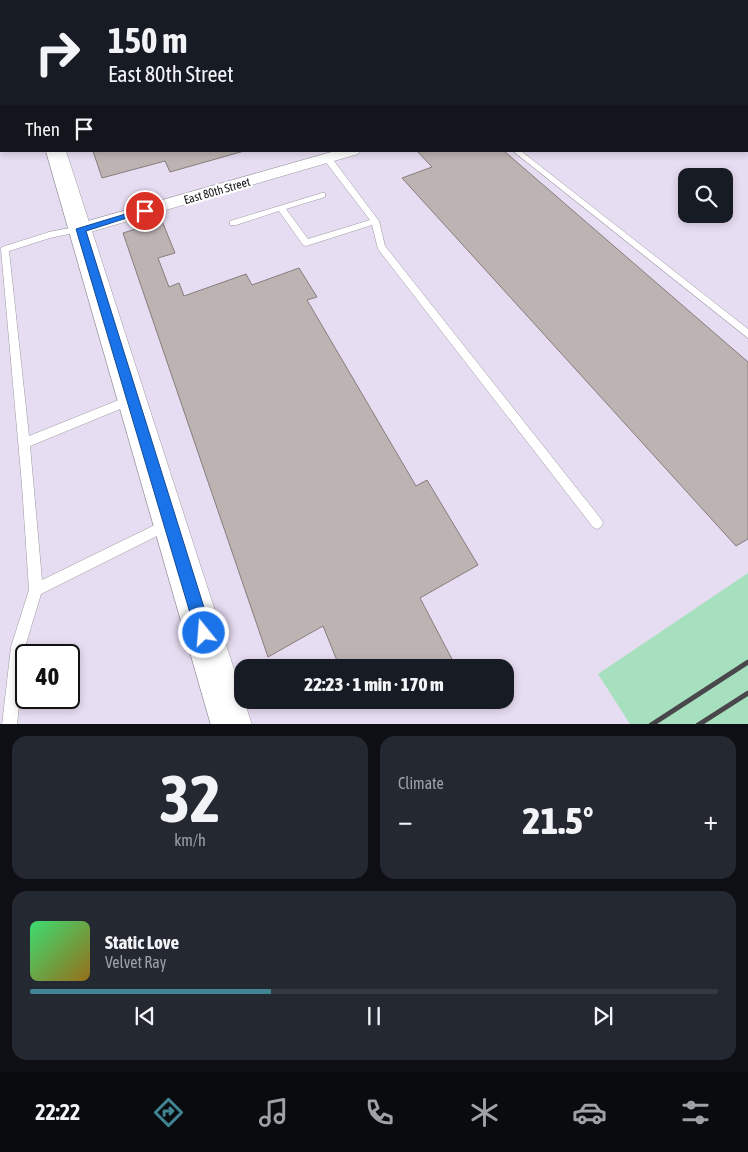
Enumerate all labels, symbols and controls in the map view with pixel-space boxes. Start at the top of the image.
icon: right [25,20,90,85]
text: 150 m [108,20,187,60]
text: East 80th Street [108,61,234,87]
icon: arrive [70,115,98,143]
text: Then [25,118,60,140]
map controls [678,168,733,223]
button: search [678,168,733,223]
street label: East 80th Street [182,175,252,207]
pin [124,190,166,232]
icon: arrive [131,197,159,225]
position arrow [177,606,229,658]
speed limit sign: 40 [15,644,80,709]
text: 22:23 · 1 min · 170 m [304,673,444,695]
text: 32 [159,761,221,836]
text: Climate [398,774,444,792]
text: 21.5° [523,799,593,842]
text: − [398,804,413,836]
text: + [703,804,718,836]
text: km/h [174,831,206,849]
text: Static Love [105,931,179,953]
text: Velvet Ray [105,953,166,971]
icon: previous [131,1002,159,1030]
icon: pause [360,1002,388,1030]
icon: next [589,1002,617,1030]
icon: directions [151,1095,186,1130]
icon: music [256,1095,291,1130]
icon: phone [362,1095,397,1130]
icon: climate [467,1095,502,1130]
icon: car [572,1095,607,1130]
icon: filters [678,1095,713,1130]
text: 22:22 [35,1099,80,1125]

